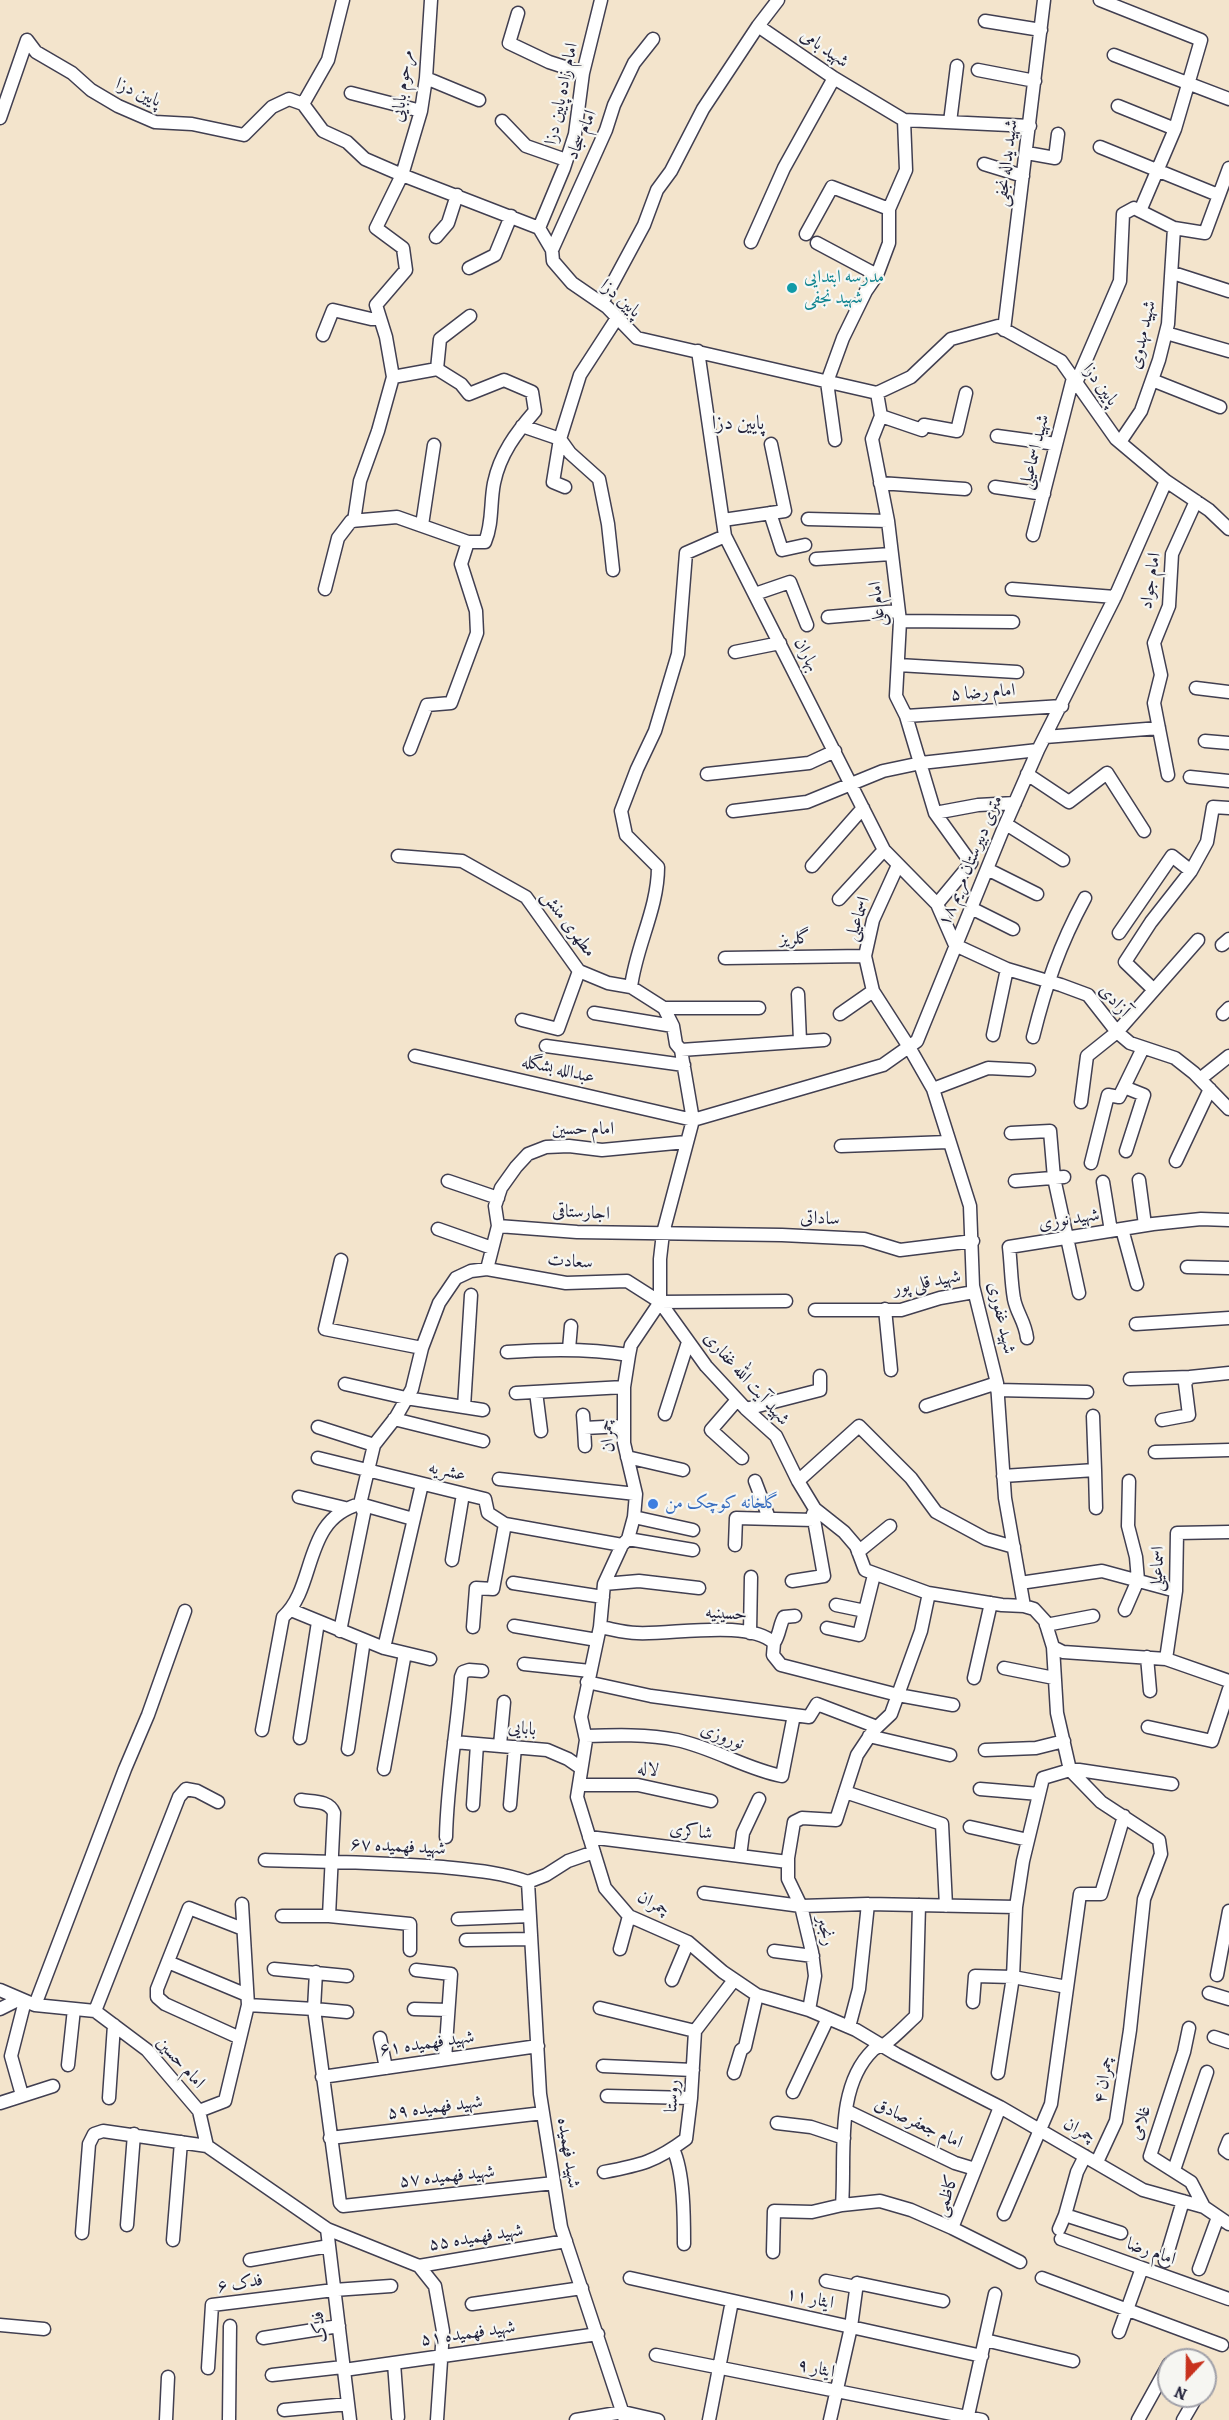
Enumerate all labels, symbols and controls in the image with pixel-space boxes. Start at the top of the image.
street label: شهید بامی [796,25,852,73]
street label: امام زاده پایین دزا [541,41,583,147]
street label: مرحوم بابایی [387,48,419,124]
street label: پایین دزا [112,73,164,113]
street label: امام سجاد [562,107,602,163]
street label: شهید یداله نجفی [991,118,1023,208]
place label: مدرسه ابتدایی شهید نجفی [804,267,884,310]
street label: پایین دزا [595,275,645,323]
marker: مدرسه ابتدایی شهید نجفی [785,281,799,295]
street label: شهید مهدوی [1125,299,1161,371]
street label: پایین دزا [1077,359,1123,411]
district label: پایین دزا [712,412,764,436]
street label: شهید اسماعیلی [1015,412,1055,492]
street label: امام جواد [1136,551,1166,611]
street label: امام علی [865,580,891,628]
street label: بهاران [788,634,824,676]
street label: امام رضا ۵ [950,680,1016,706]
street label: ۱۸ متری دبیرستان مریم [934,792,1008,930]
street label: مطهری منش [536,886,600,962]
street label: اسماعیلی [841,894,875,944]
street label: گلریز [780,928,810,950]
street label: آزادی [1094,980,1134,1022]
street label: عبدالله بشگله [519,1051,597,1089]
street label: امام حسین [552,1119,614,1141]
street label: اجارستاقی [552,1201,610,1225]
street label: شهید نوری [1037,1205,1101,1235]
street label: ساداتی [800,1207,840,1231]
street label: سعادت [546,1250,594,1274]
street label: شهید قلی پور [891,1266,963,1300]
street label: شهید غفوری [982,1280,1020,1356]
street label: شهید آیت الله غفاری [698,1328,794,1430]
street label: چمران [596,1418,620,1454]
street label: عشریه [426,1457,468,1487]
place label: گلخانه کوچک من [665,1493,778,1515]
marker: گلخانه کوچک من [646,1497,660,1511]
street label: اسماعیلی [1146,1546,1170,1592]
street label: حسینیه [704,1602,748,1626]
street label: بابایی [507,1717,537,1741]
street label: نوروزی [697,1719,747,1755]
street label: لاله [636,1758,660,1782]
street label: شاکری [668,1819,714,1845]
street label: شهید فهمیده ۶۷ [350,1834,446,1860]
street label: چمران [633,1886,673,1922]
street label: رنجبر [811,1914,839,1948]
street label: شهید فهمیده ۶۱ [378,2027,476,2061]
street label: امام حسین [151,2033,209,2093]
street label: چمران ۴ [1090,2055,1118,2105]
street label: روستا [661,2079,685,2113]
street label: شهید فهمیده ۵۹ [386,2091,484,2125]
street label: امام جعفرصادق [870,2094,966,2154]
street label: غلامی [1125,2103,1157,2143]
street label: چمران [1059,2113,1099,2149]
street label: شهید فهمیده [552,2116,584,2190]
street label: شهید فهمیده ۵۷ [398,2161,496,2193]
street label: کاظمی [930,2172,964,2220]
street label: شهید فهمیده ۵۵ [427,2220,525,2256]
street label: امام رضا [1124,2234,1178,2270]
street label: فدک ۶ [216,2270,264,2298]
street label: ایثار ۱۱ [784,2283,836,2315]
street label: فدک [307,2310,333,2344]
street label: شهید فهمیده ۵۱ [419,2317,517,2351]
north arrow [1157,2348,1217,2408]
street label: ایثار ۹ [795,2355,837,2383]
text: N [1171,2380,1191,2405]

